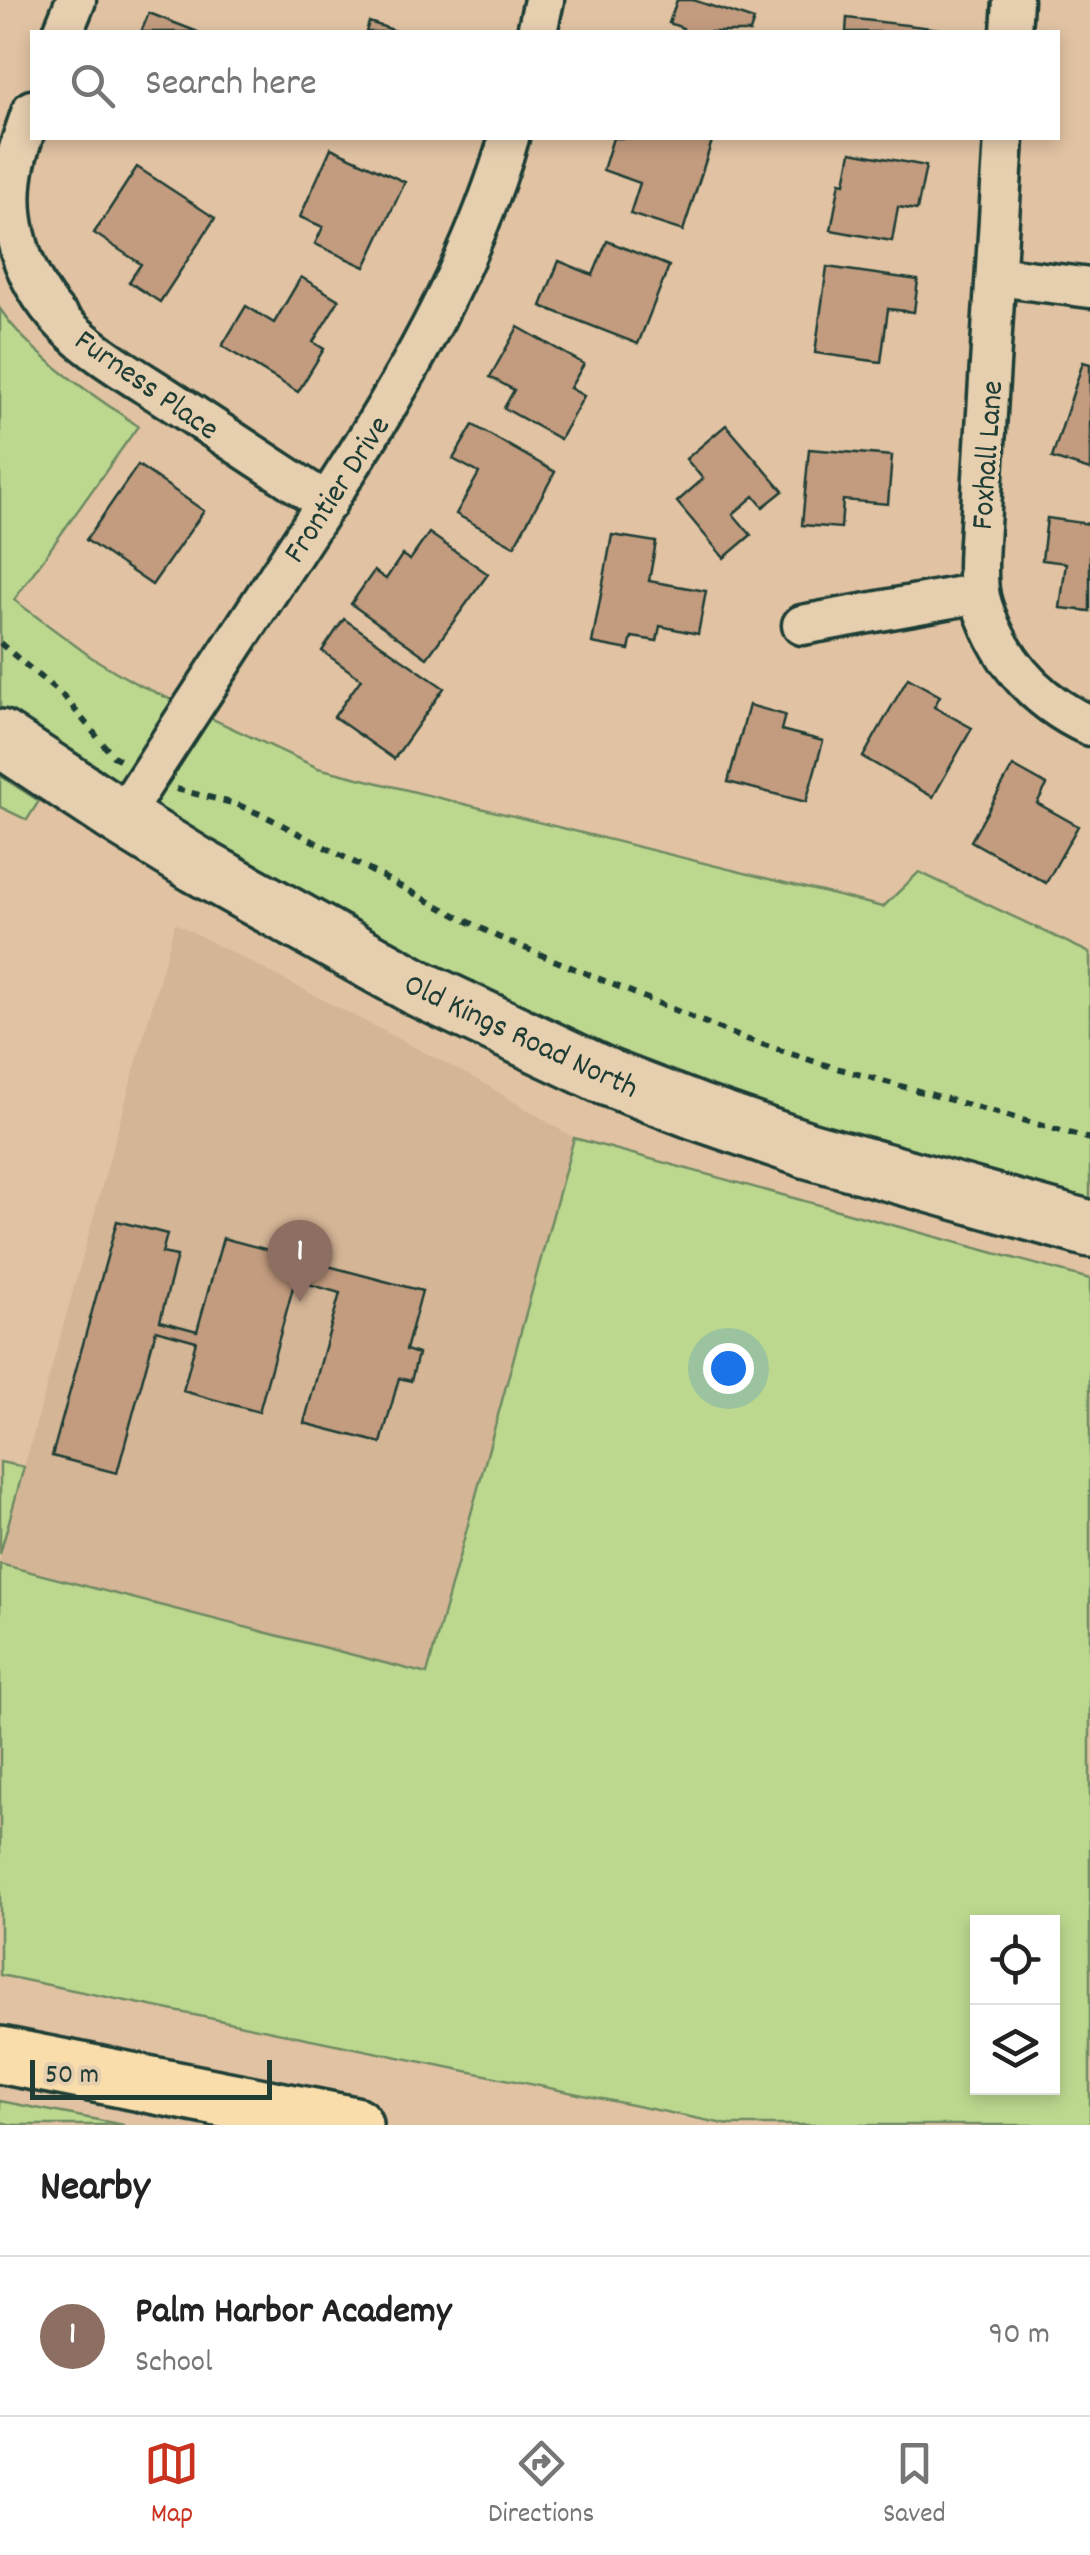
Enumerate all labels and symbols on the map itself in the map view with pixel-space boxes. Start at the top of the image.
street label: Furness Place [63,320,227,454]
street label: Foxhall Lane [962,379,1018,532]
street label: Frontier Drive [274,408,404,574]
street label: Old Kings Road North [395,964,645,1113]
pin: 1 [268,1220,332,1302]
your location [703,1343,754,1394]
scale bar [30,2055,272,2100]

